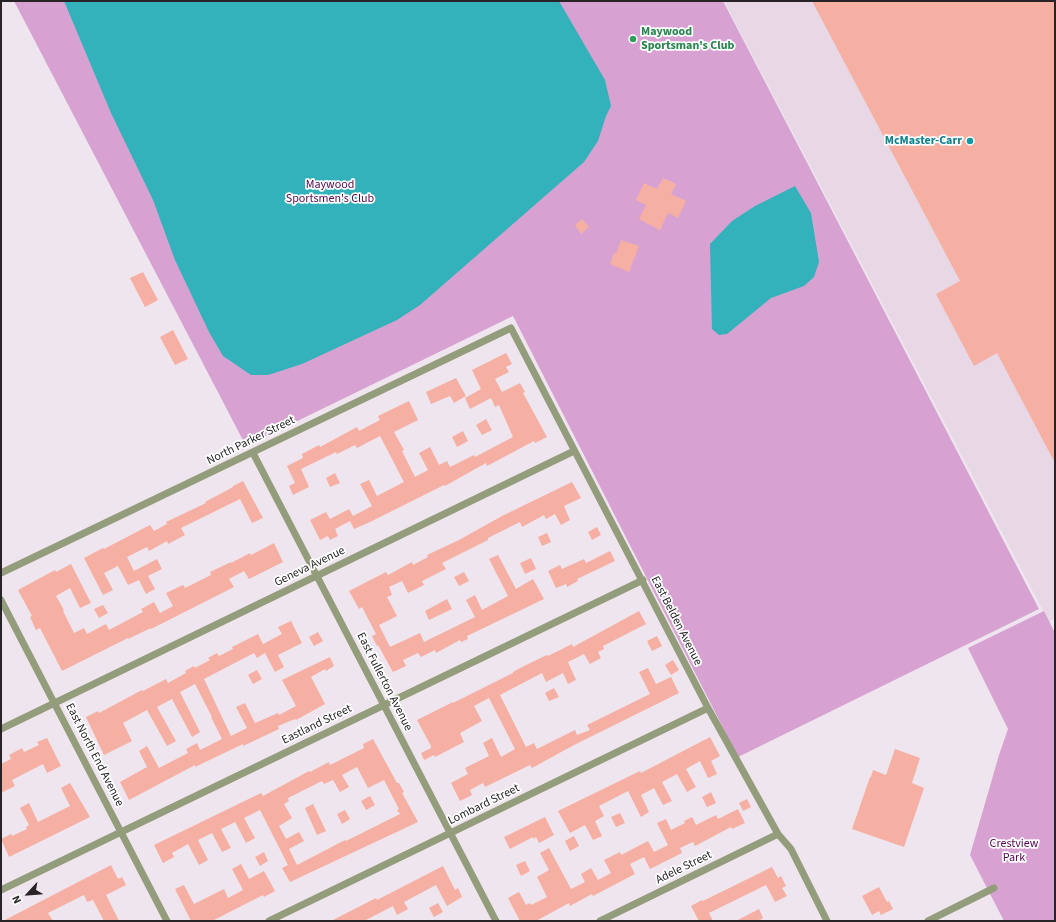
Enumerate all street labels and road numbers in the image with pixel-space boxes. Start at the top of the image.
street label: North Parker Street [205,413,297,469]
street label: Geneva Avenue [272,544,348,590]
street label: East Belden Avenue [647,574,705,668]
street label: East Fullerton Avenue [353,630,415,734]
street label: East North End Avenue [62,701,126,809]
street label: Eastland Street [280,702,354,748]
street label: Lombard Street [446,781,522,829]
street label: Adele Street [654,848,714,888]

